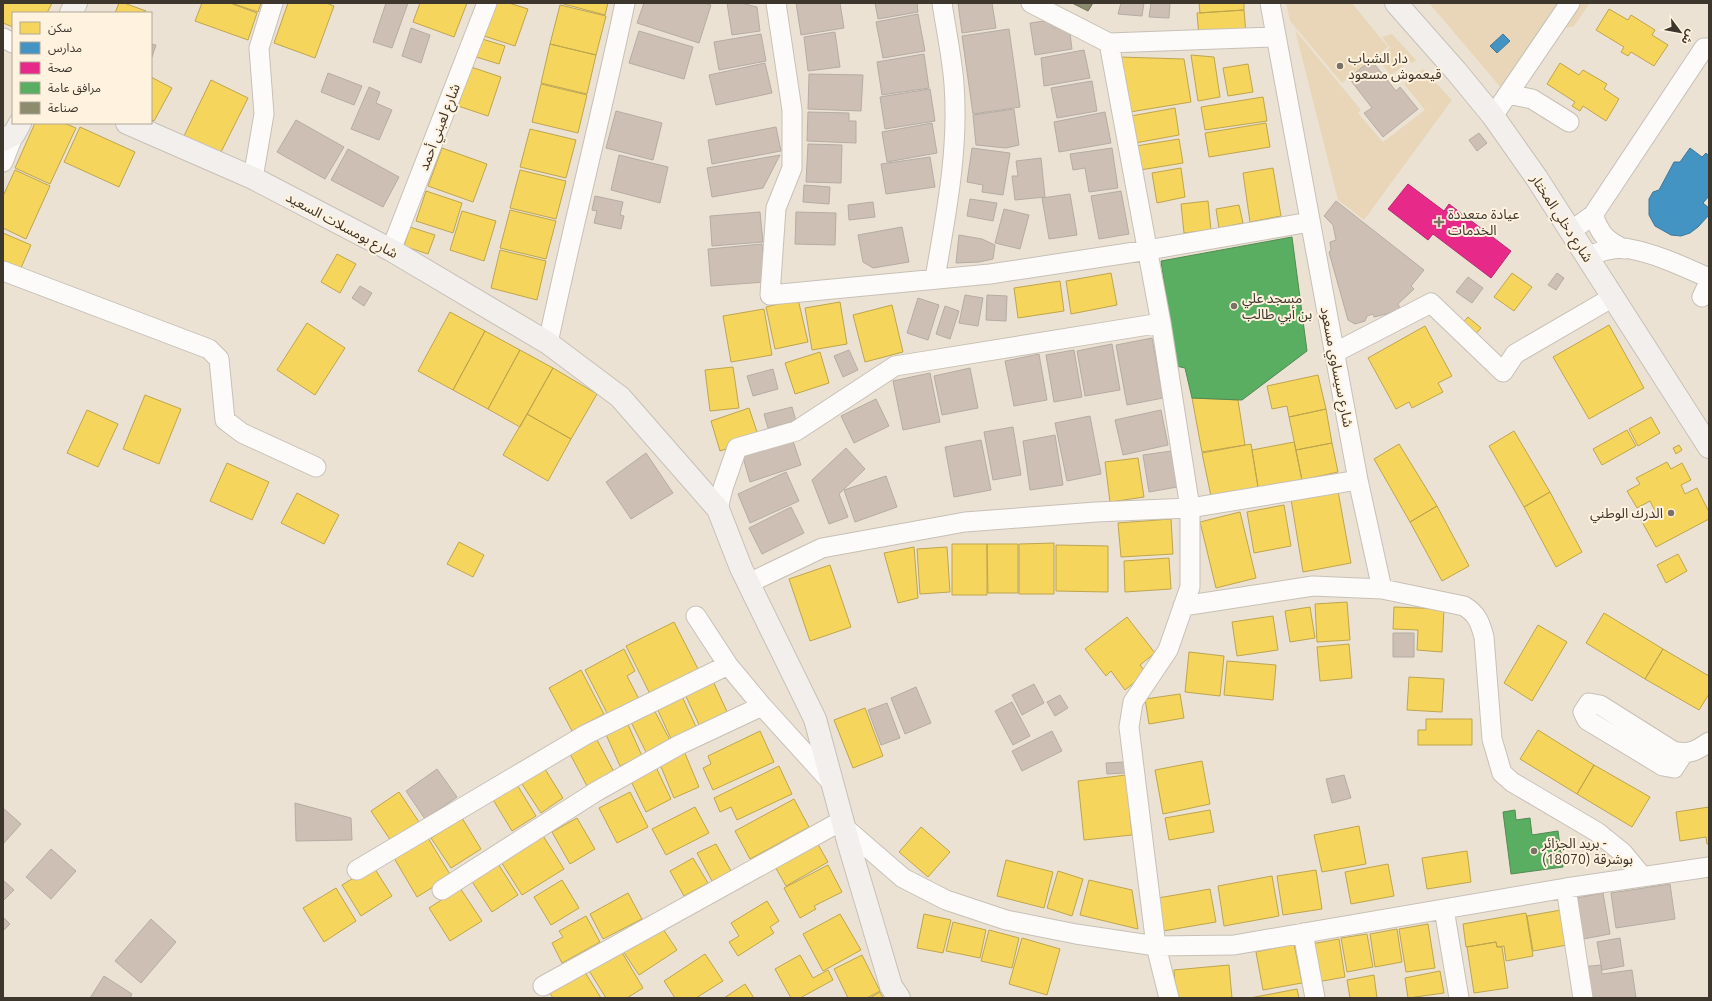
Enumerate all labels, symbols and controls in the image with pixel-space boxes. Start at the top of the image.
legend [12,12,152,124]
north arrow [1660,12,1700,52]
text: سكن [48,21,72,35]
text: ش [1679,27,1698,47]
text: مدارس [48,41,82,55]
place label: دار الشباب قيعموش مسعود [1348,50,1441,83]
text: صحة [48,61,72,74]
marker: دار الشباب قيعموش مسعود [1335,61,1345,71]
text: مرافق عامة [48,81,101,96]
street label: شارع لعبني أحمد [414,81,466,174]
text: صناعة [48,101,78,114]
street label: شارع دخلي المختار [1524,170,1596,267]
street label: شارع بومسلات السعيد [282,189,401,264]
place label: عيادة متعددة الخدمات [1448,206,1520,238]
marker: عيادة متعددة الخدمات [1433,216,1445,228]
place label: مسجد علي بن أبي طالب [1242,290,1312,325]
marker: مسجد علي بن أبي طالب [1229,301,1239,311]
street label: شارع سيساوي مسعود [1314,305,1357,429]
place label: الدرك الوطني [1590,505,1663,524]
marker: الدرك الوطني [1666,508,1676,518]
place label: بريد الجزائر - بوشرقة (18070) [1541,835,1633,868]
marker: بريد الجزائر - بوشرقة (18070) [1529,846,1539,856]

